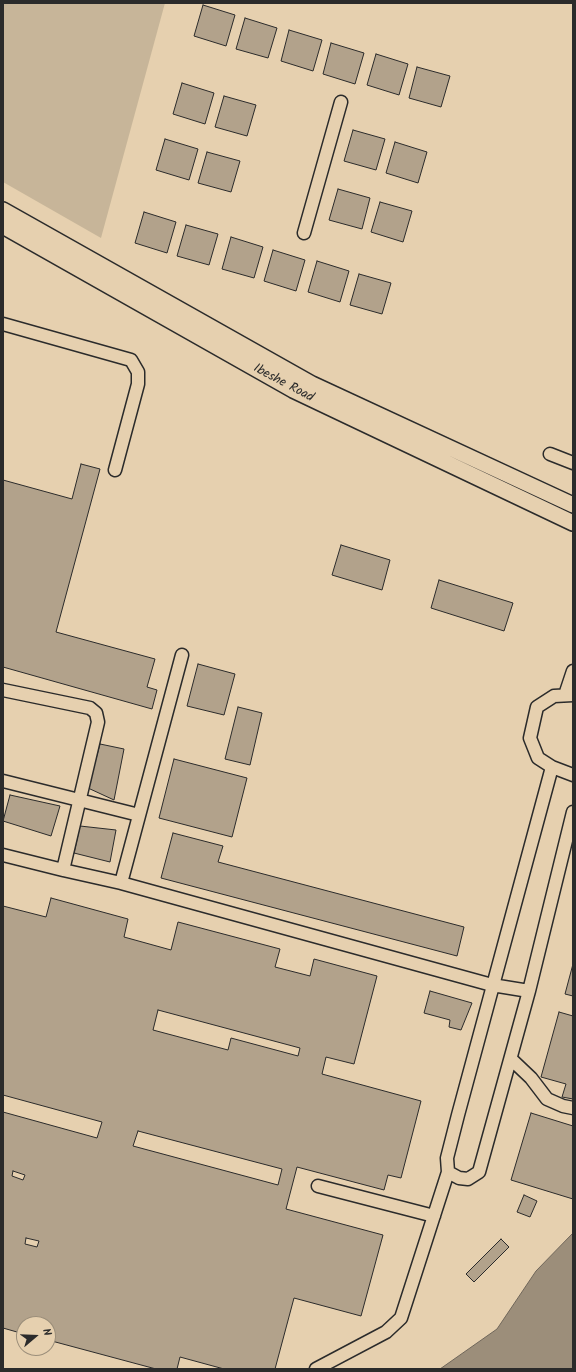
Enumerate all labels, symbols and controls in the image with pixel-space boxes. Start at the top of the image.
street label: Ibeshe Road [250,362,316,406]
north arrow [16,1316,56,1356]
text: N [37,1326,56,1339]

